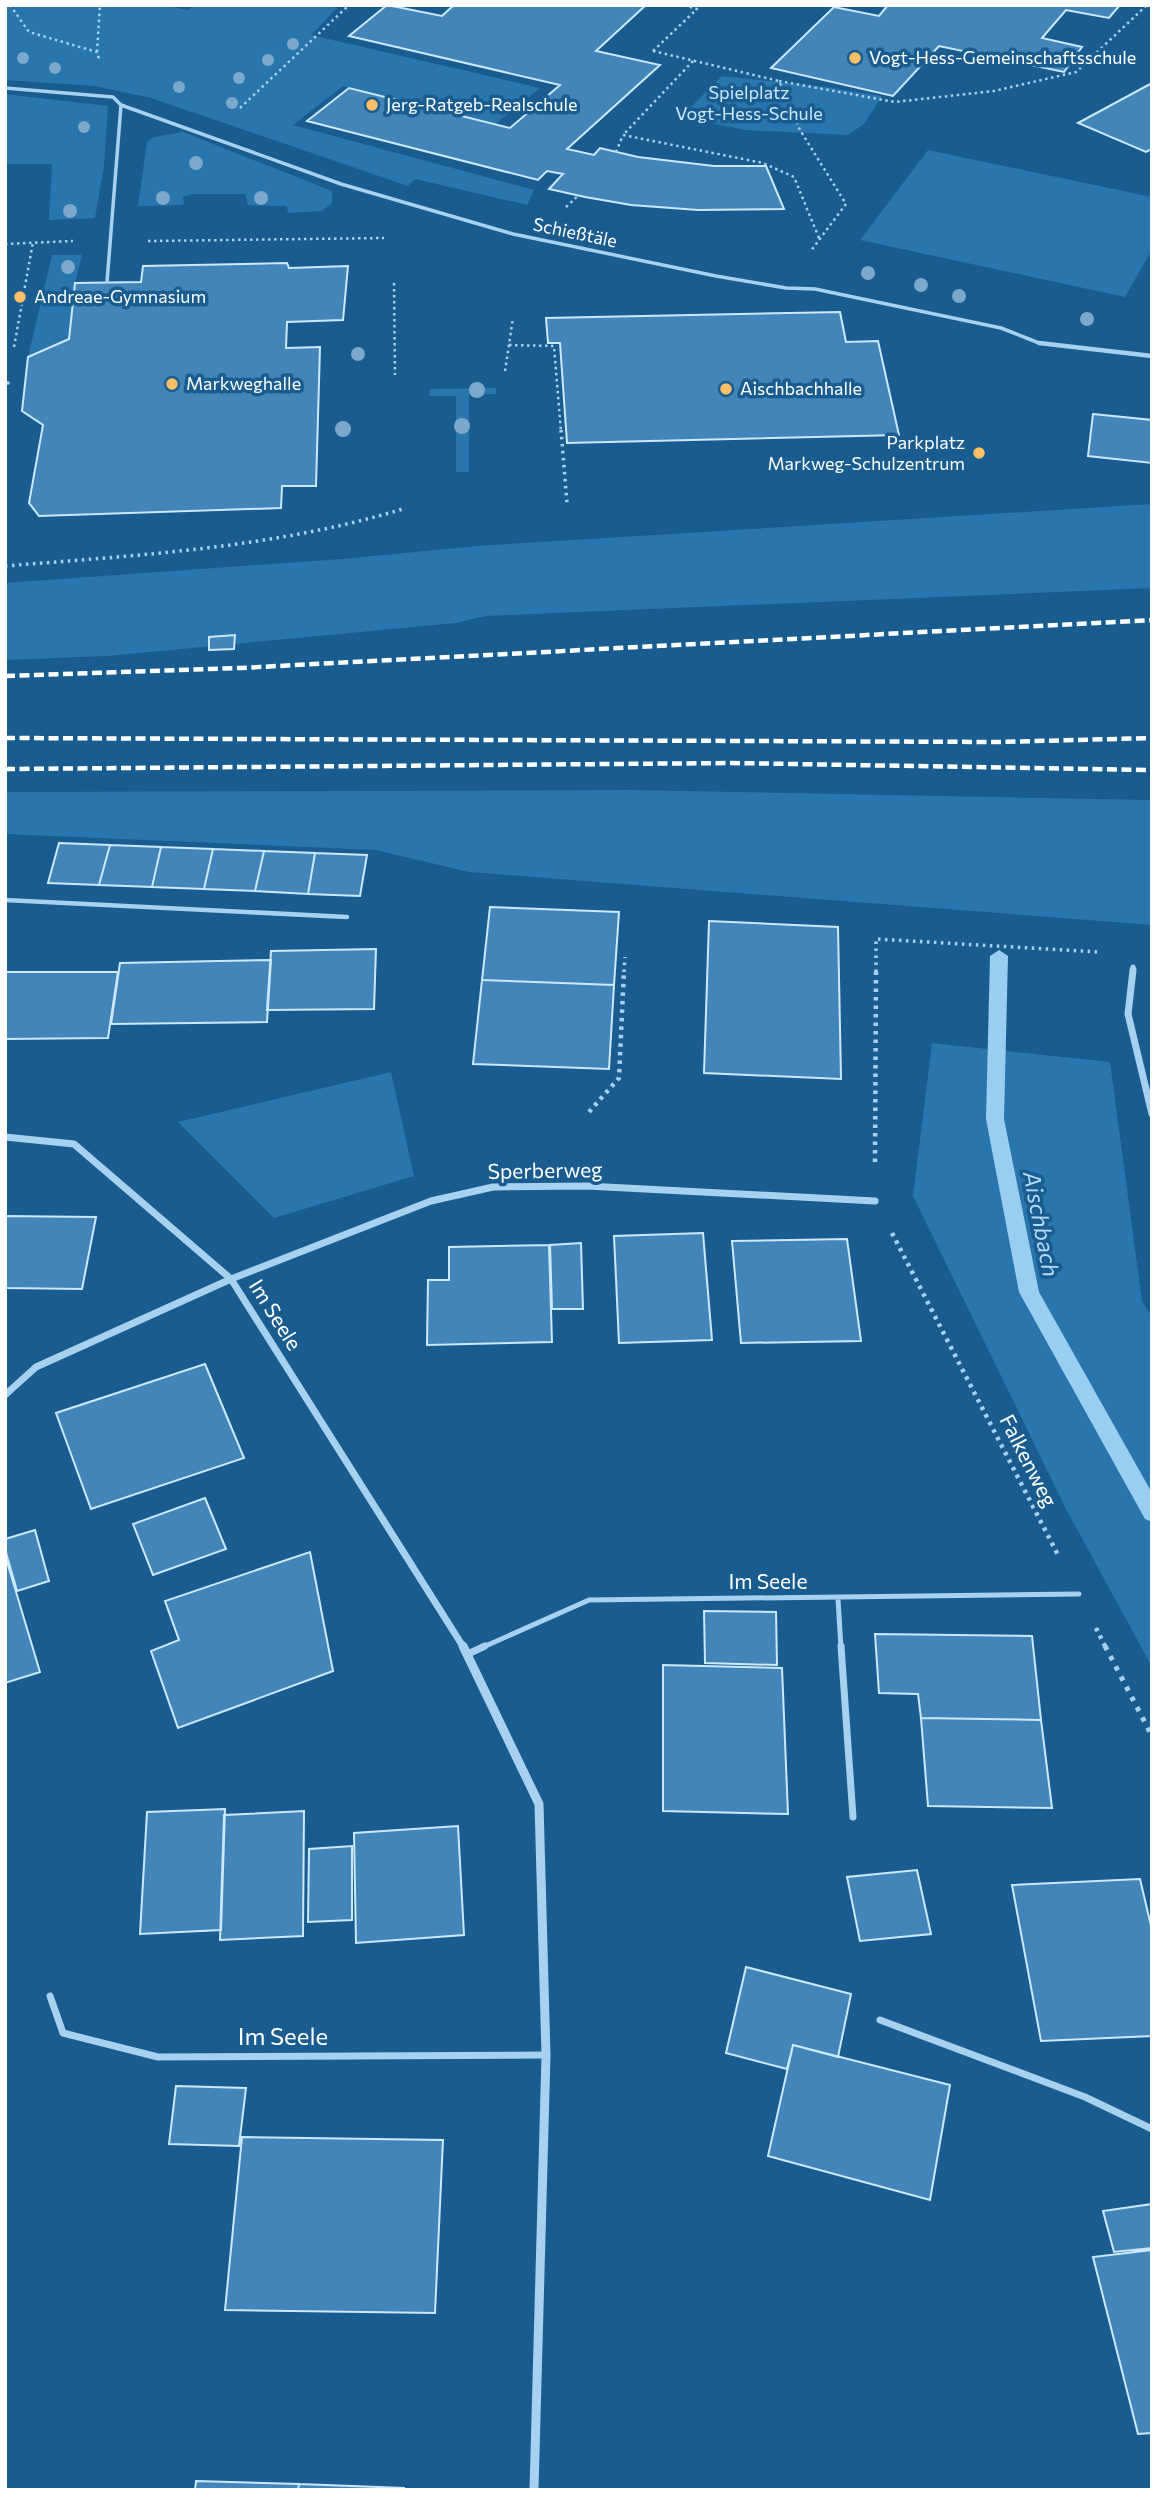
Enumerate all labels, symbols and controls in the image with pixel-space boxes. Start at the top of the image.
place label: Vogt-Hess-Gemeinschaftsschule [869,46,1136,68]
marker: Vogt-Hess-Gemeinschaftsschule [847,50,863,66]
park label: Spielplatz Vogt-Hess-Schule [675,81,823,124]
place label: Jerg-Ratgeb-Realschule [386,93,578,115]
marker: Jerg-Ratgeb-Realschule [364,97,380,113]
street label: Schießtäle [531,212,619,252]
place label: Andreae-Gymnasium [34,285,206,307]
marker: Andreae-Gymnasium [12,289,28,305]
place label: Markweghalle [186,372,301,394]
marker: Markweghalle [164,376,180,392]
place label: Aischbachhalle [740,377,862,399]
marker: Aischbachhalle [718,381,734,397]
place label: Parkplatz Markweg-Schulzentrum [768,431,965,474]
marker: Parkplatz Markweg-Schulzentrum [971,445,987,461]
street label: Sperberweg [487,1156,603,1183]
water label: Aischbach [1018,1168,1066,1279]
street label: Im Seele [245,1274,308,1354]
street label: Falkenweg [995,1410,1063,1511]
street label: Im Seele [728,1568,808,1593]
street label: Im Seele [238,2021,328,2050]

